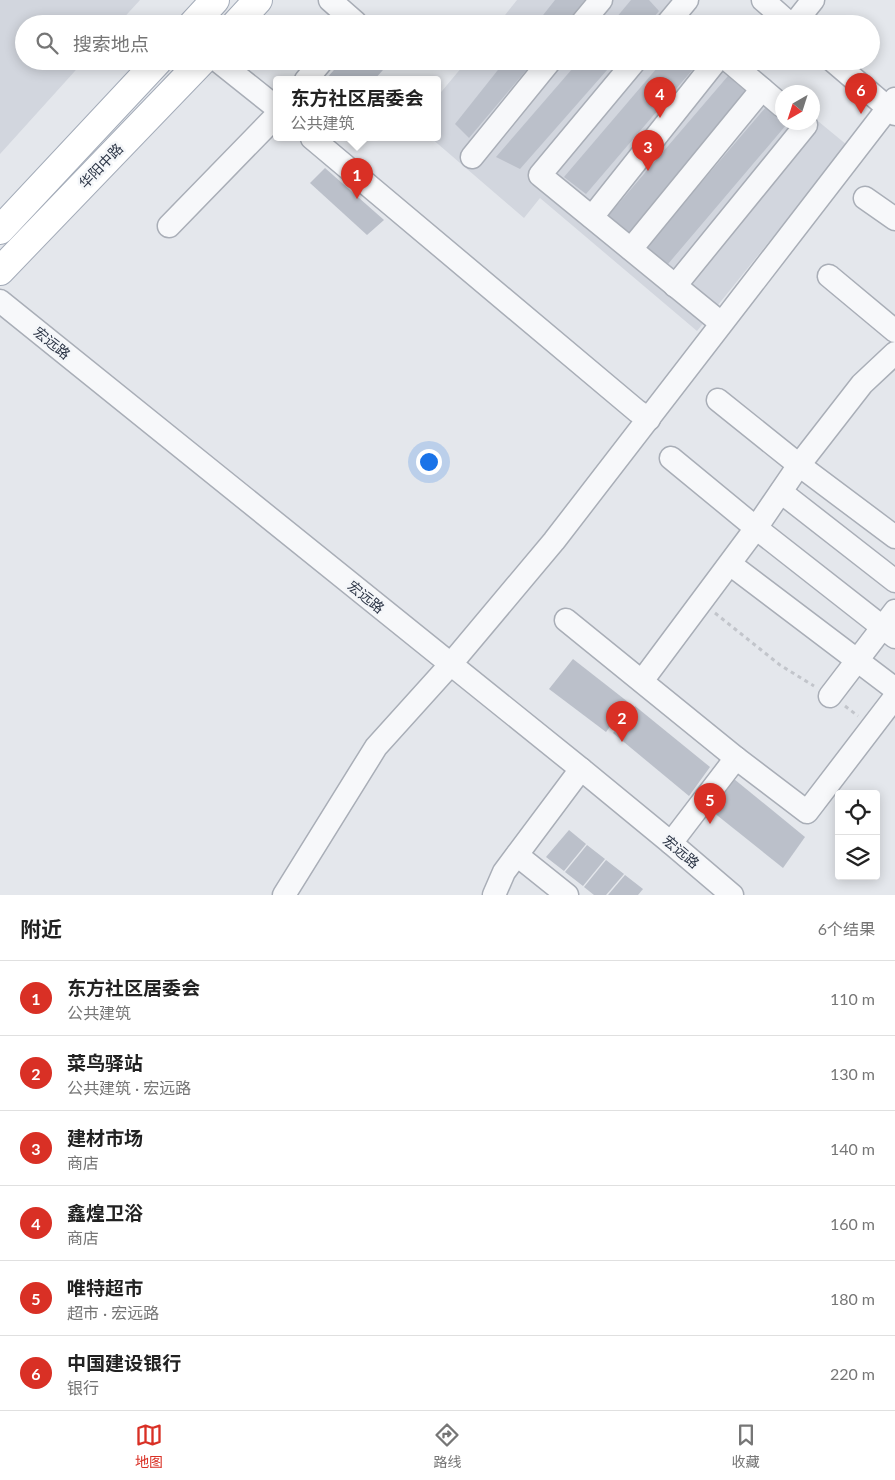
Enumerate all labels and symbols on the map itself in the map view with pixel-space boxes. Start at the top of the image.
pin: 6 [845,73,877,114]
pin: 4 [644,77,676,118]
north arrow [775,85,820,130]
pin: 3 [632,130,664,171]
street label: 华阳中路 [75,140,126,192]
pin: 1 [341,158,373,199]
street label: 宏远路 [31,323,74,362]
your location [416,449,442,475]
street label: 宏远路 [345,577,388,616]
pin: 2 [606,701,638,742]
pin: 5 [694,783,726,824]
street label: 宏远路 [660,832,703,872]

